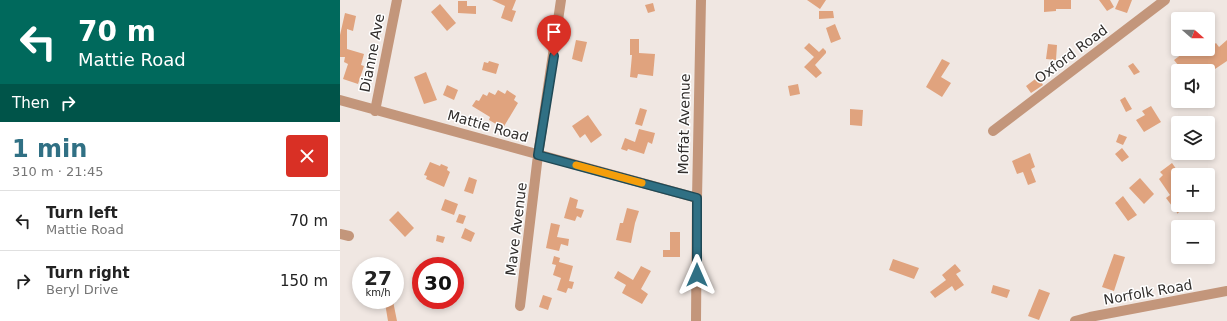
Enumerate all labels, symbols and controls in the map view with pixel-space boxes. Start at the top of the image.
street label: Dianne Ave [357,12,387,94]
north arrow [1171,12,1215,56]
map controls [1171,12,1215,264]
text: 70 m [78,15,156,48]
pin [537,15,571,56]
icon: left [12,16,64,68]
icon: arrive [543,21,565,43]
street label: Oxford Road [1032,21,1110,87]
text: Mattie Road [78,49,186,70]
button: sound [1171,64,1215,108]
street label: Moffat Avenue [675,73,693,175]
icon: right [57,92,79,114]
text: Then [12,94,49,112]
street label: Mattie Road [446,107,530,145]
button: layers [1171,116,1215,160]
text: 1 min [12,135,87,163]
button: close [286,135,328,177]
text: 310 m · 21:45 [12,164,103,179]
button: + [1171,168,1215,212]
street label: Mave Avenue [502,181,530,277]
text: Turn left [46,204,118,222]
icon: left [12,210,34,232]
text: 70 m [290,212,328,230]
button: − [1171,220,1215,264]
text: Mattie Road [46,222,124,237]
position arrow [676,254,718,296]
speed limit sign: 30 [412,257,464,309]
text: Turn right [46,264,130,282]
text: 27 [364,266,392,290]
icon: right [12,270,34,292]
text: 150 m [280,272,328,290]
street label: Norfolk Road [1102,276,1194,308]
text: Beryl Drive [46,282,118,297]
text: km/h [365,287,391,298]

